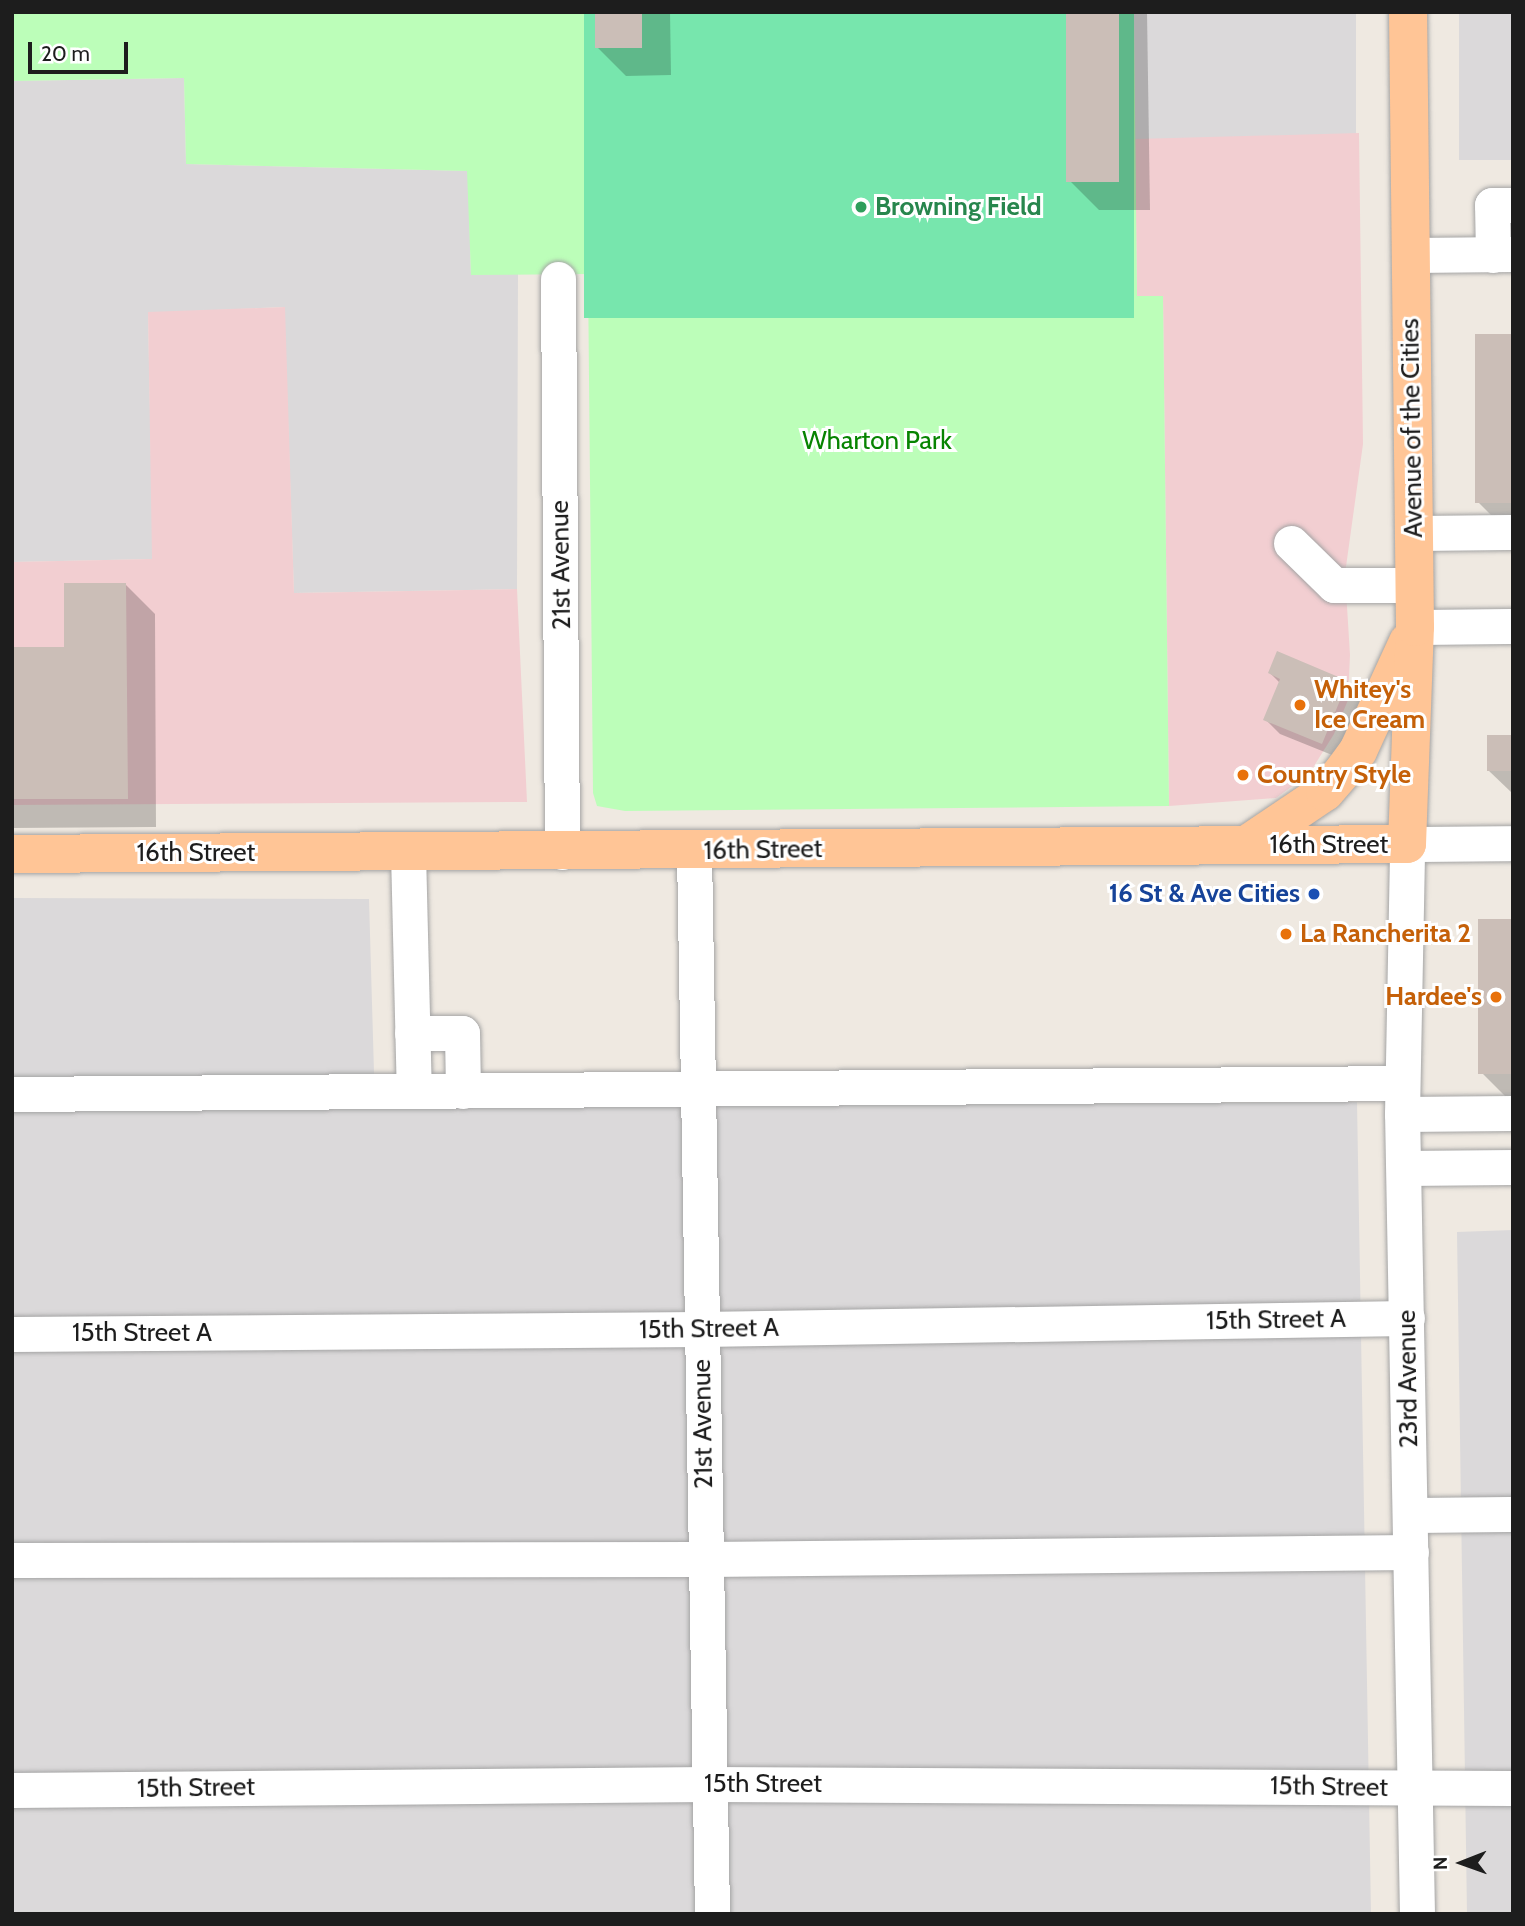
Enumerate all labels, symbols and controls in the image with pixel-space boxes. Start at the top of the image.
scale bar [32,28,131,72]
text: 20 m [41,41,90,66]
place label: Browning Field [875,191,1041,223]
marker: Browning Field [853,199,869,215]
street label: Avenue of the Cities [1394,318,1430,538]
park label: Wharton Park [802,425,952,457]
street label: 21st Avenue [544,500,578,630]
place label: Whitey's Ice Cream [1314,674,1425,736]
marker: Whitey's Ice Cream [1292,697,1308,713]
place label: Country Style [1257,759,1411,791]
marker: Country Style [1235,767,1251,783]
street label: 16th Street [1270,829,1388,861]
street label: 16th Street [703,833,823,867]
street label: 16th Street [137,837,255,869]
place label: 16 St & Ave Cities [1109,878,1300,910]
marker: 16 St & Ave Cities [1306,886,1322,902]
place label: La Rancherita 2 [1300,918,1471,950]
marker: La Rancherita 2 [1278,926,1294,942]
place label: Hardee's [1385,981,1482,1013]
marker: Hardee's [1488,989,1504,1005]
street label: 15th Street A [1206,1303,1346,1337]
street label: 23rd Avenue [1391,1310,1425,1448]
street label: 15th Street A [639,1312,779,1346]
street label: 15th Street A [72,1317,212,1349]
street label: 21st Avenue [686,1359,720,1489]
street label: 15th Street [704,1768,822,1800]
street label: 15th Street [1270,1770,1388,1804]
street label: 15th Street [137,1771,255,1805]
north arrow [1427,1828,1497,1898]
text: N [1429,1856,1452,1870]

